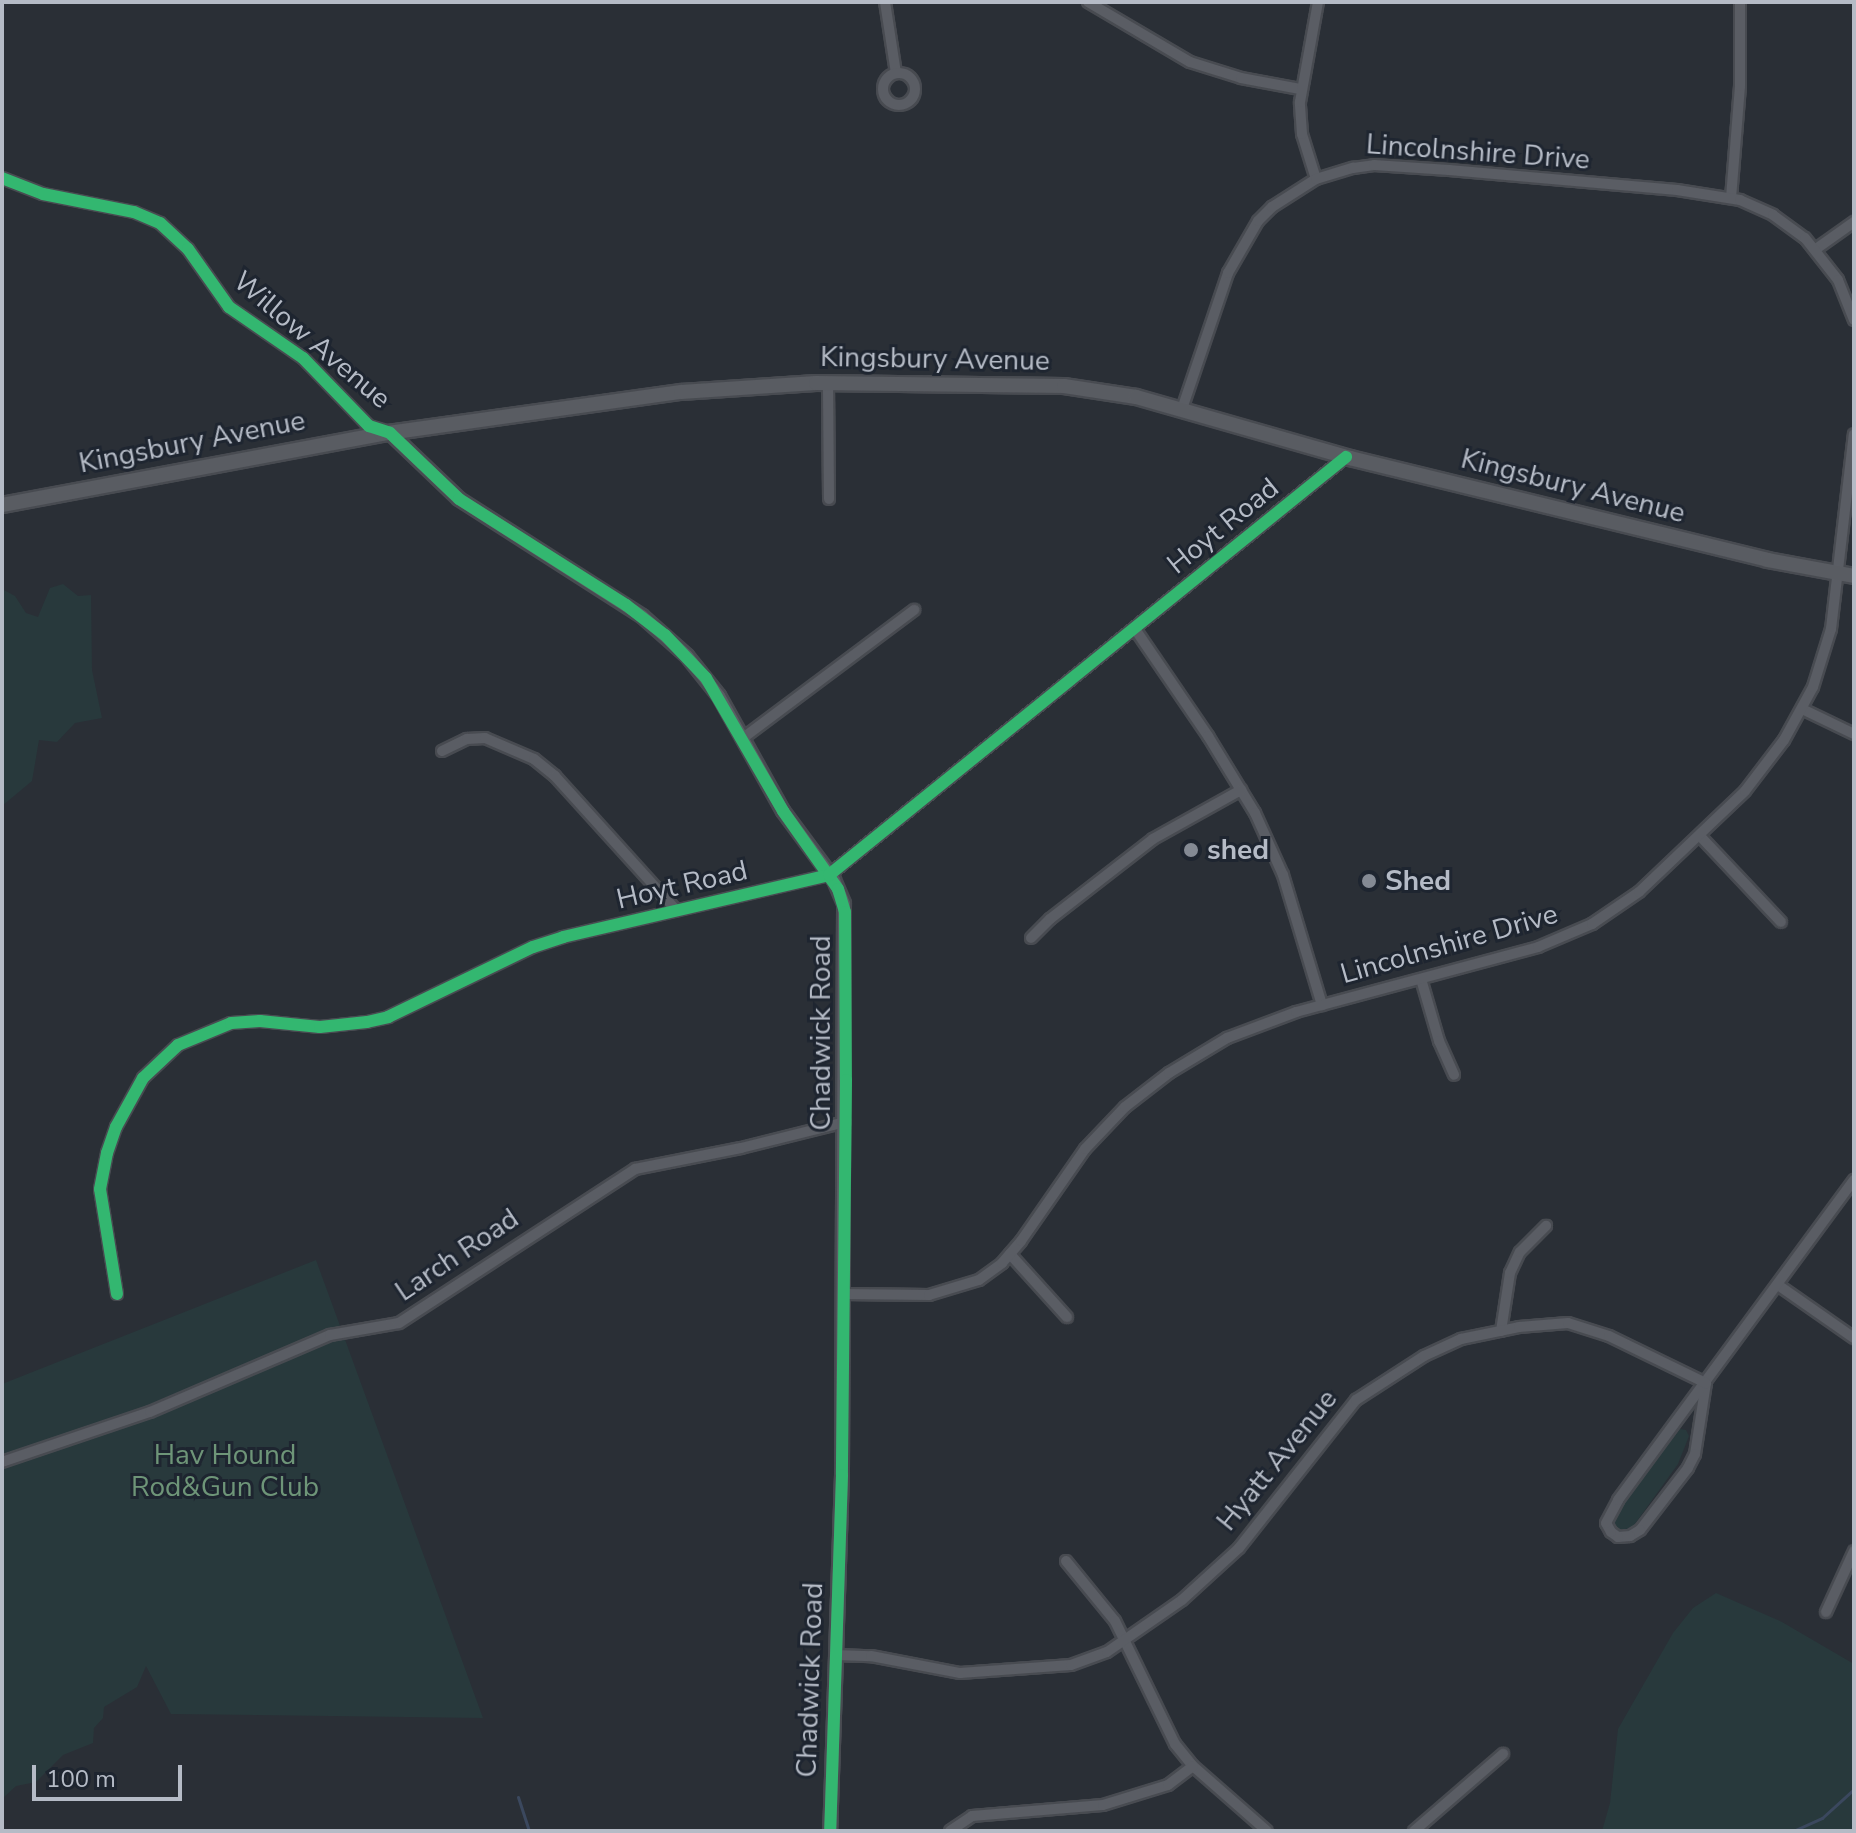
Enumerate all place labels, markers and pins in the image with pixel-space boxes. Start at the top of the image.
place label: shed [1207,833,1269,867]
marker: shed [1182,841,1200,859]
place label: Shed [1385,864,1451,898]
marker: Shed [1360,872,1378,890]

